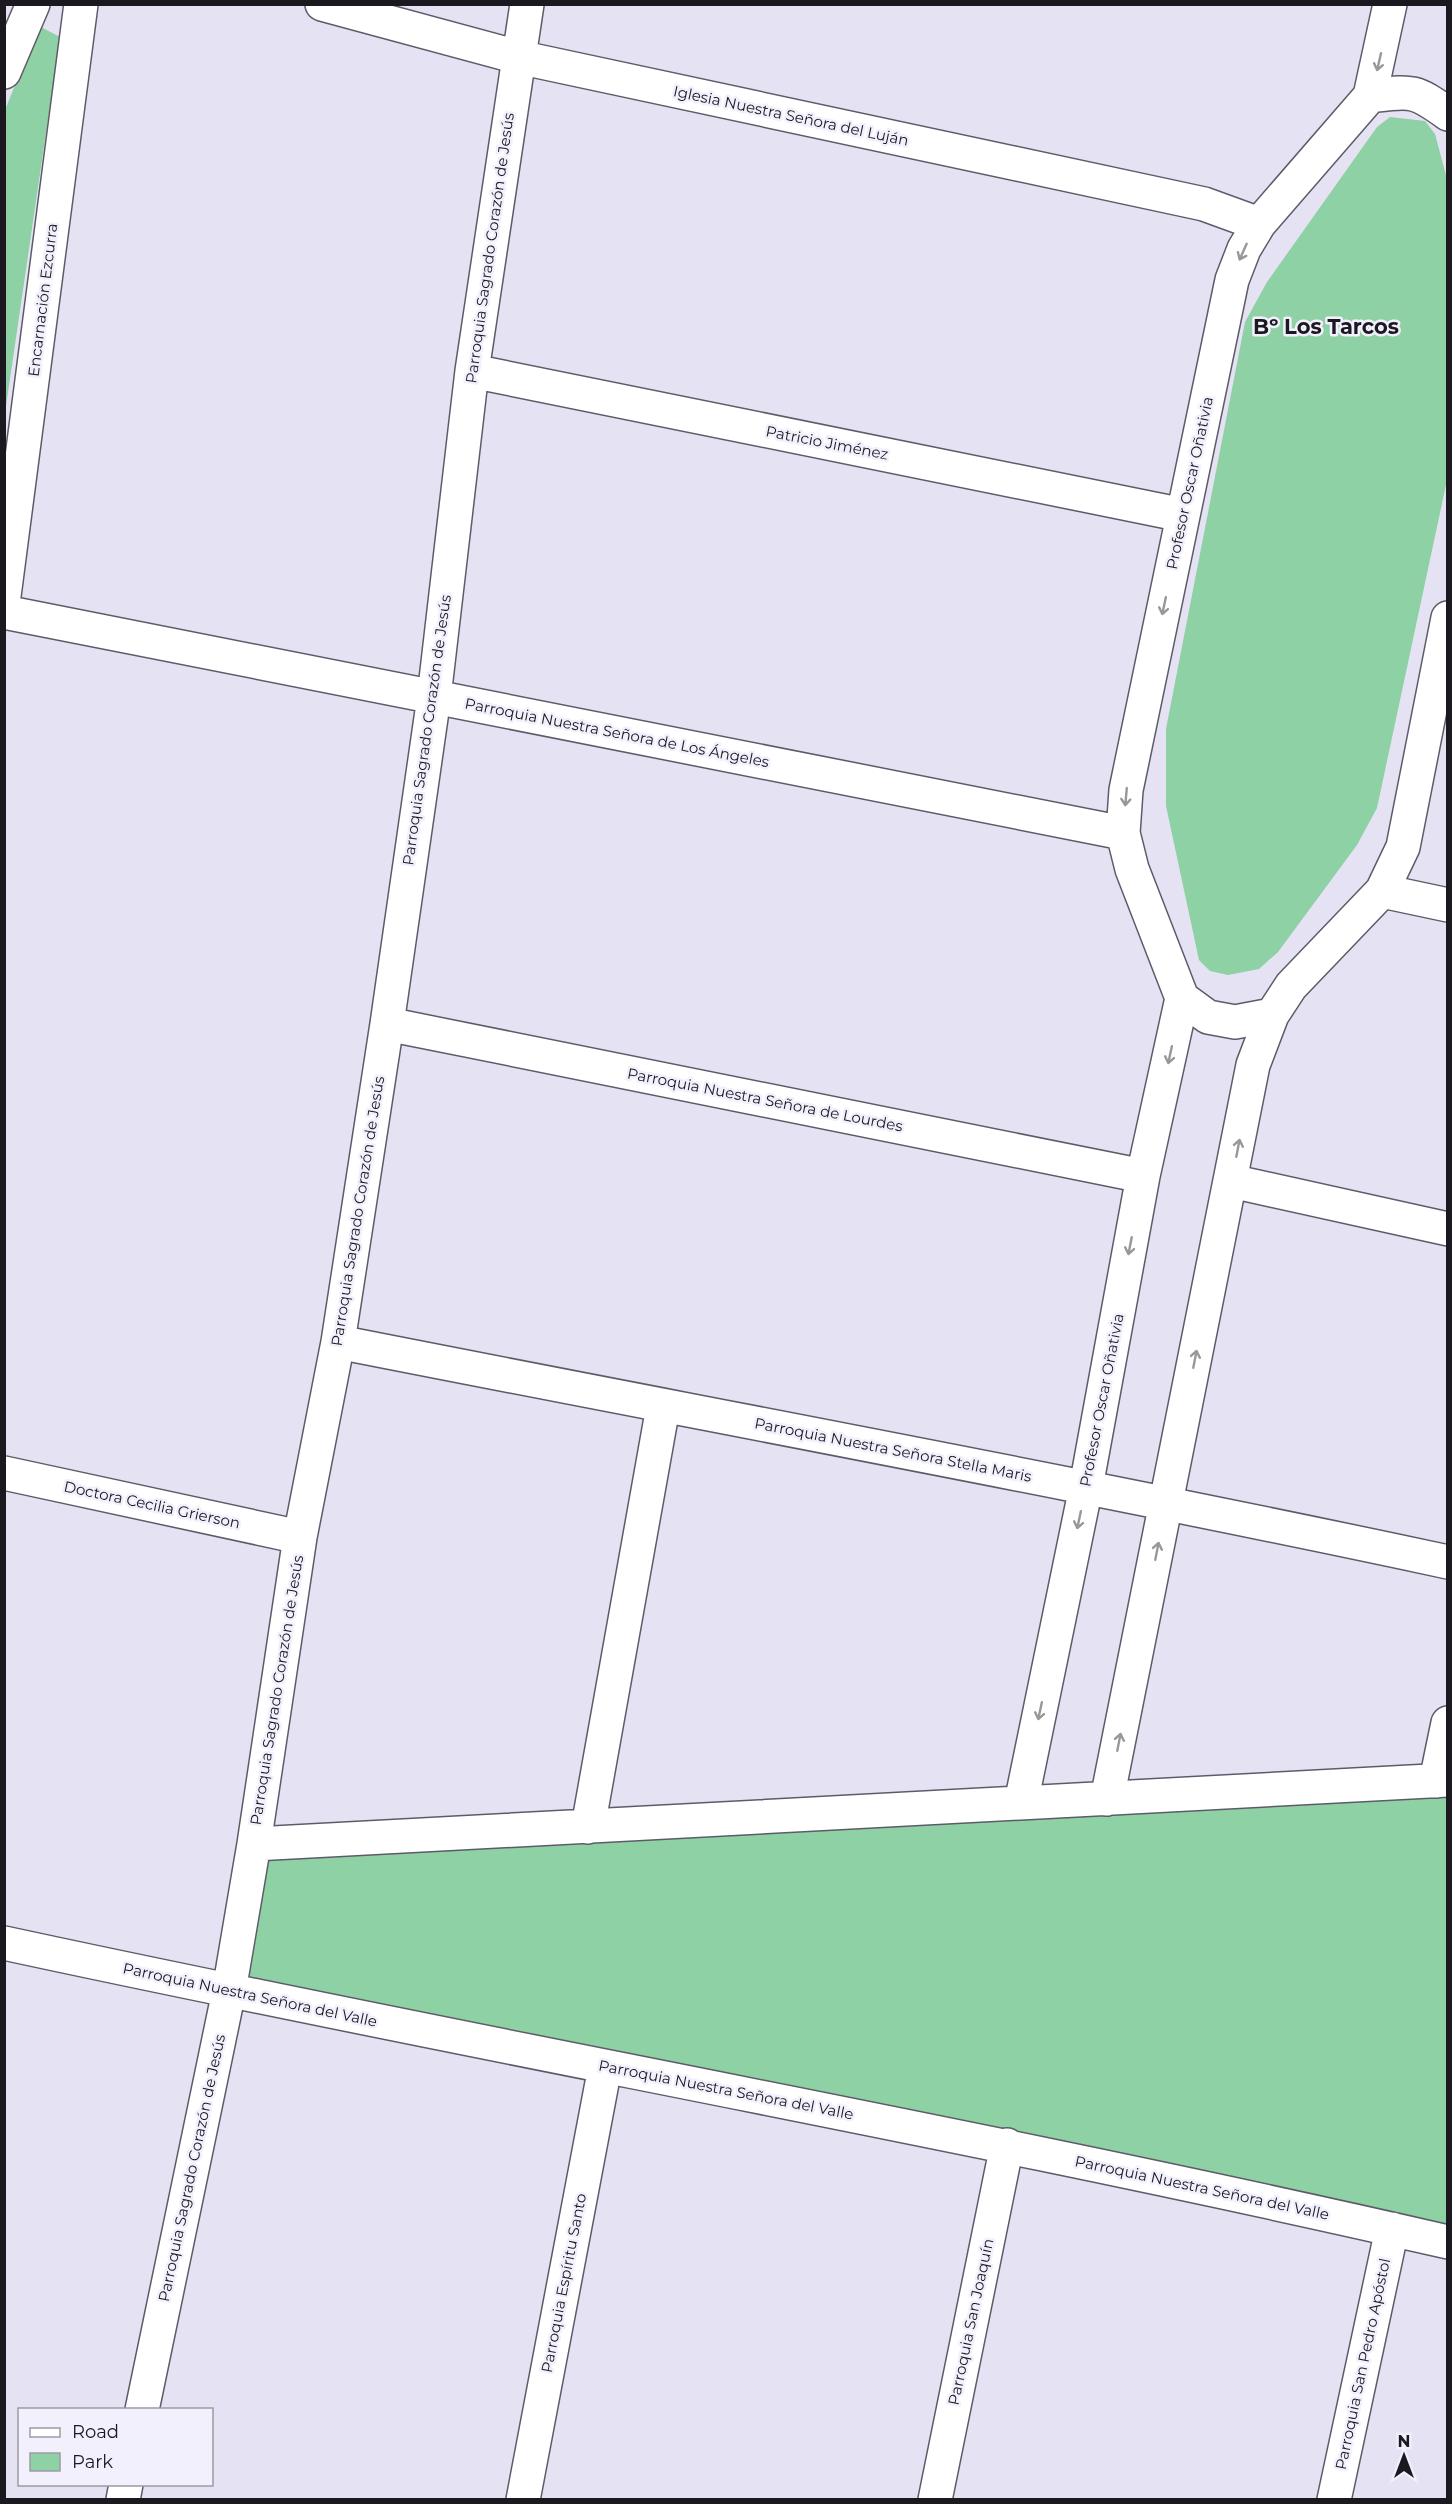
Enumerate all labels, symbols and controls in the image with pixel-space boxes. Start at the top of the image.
one-way arrow [1372,52,1384,71]
street label: Iglesia Nuestra Señora del Luján [672,81,910,150]
street label: Parroquia Sagrado Corazón de Jesús [461,111,518,384]
street label: Encarnación Ezcurra [24,222,61,378]
one-way arrow [1237,243,1249,261]
district label: Bº Los Tarcos [1253,314,1399,339]
street label: Profesor Oscar Oñativia [1162,395,1217,571]
street label: Patricio Jiménez [764,421,890,464]
street label: Parroquia Sagrado Corazón de Jesús [398,593,455,866]
one-way arrow [1158,596,1169,615]
street label: Parroquia Nuestra Señora de Los Ángeles [463,694,771,771]
one-way arrow [1120,787,1131,807]
one-way arrow [1164,1044,1175,1064]
street label: Parroquia Nuestra Señora de Lourdes [626,1063,904,1136]
street label: Parroquia Sagrado Corazón de Jesús [327,1075,388,1347]
one-way arrow [1233,1138,1244,1158]
one-way arrow [1124,1235,1135,1255]
street label: Profesor Oscar Oñativia [1075,1312,1128,1488]
one-way arrow [1190,1350,1201,1370]
street label: Parroquia Nuestra Señora Stella Maris [753,1413,1033,1486]
street label: Doctora Cecilia Grierson [62,1477,242,1532]
one-way arrow [1073,1510,1084,1529]
one-way arrow [1152,1541,1163,1561]
street label: Parroquia Sagrado Corazón de Jesús [246,1554,307,1826]
one-way arrow [1034,1701,1045,1720]
one-way arrow [1113,1732,1125,1751]
street label: Parroquia Nuestra Señora del Valle [121,1958,379,2031]
street label: Parroquia Sagrado Corazón de Jesús [154,2032,229,2303]
street label: Parroquia Nuestra Señora del Valle [597,2055,855,2124]
street label: Parroquia Nuestra Señora del Valle [1073,2151,1331,2224]
street label: Parroquia Espíritu Santo [537,2192,590,2374]
street label: Parroquia San Joaquín [944,2237,997,2407]
street label: Parroquia San Pedro Apóstol [1331,2256,1394,2471]
legend [18,2408,213,2486]
text: Road [72,2421,119,2443]
north arrow [1374,2426,1434,2486]
text: N [1398,2432,1410,2451]
text: Park [72,2451,113,2473]

